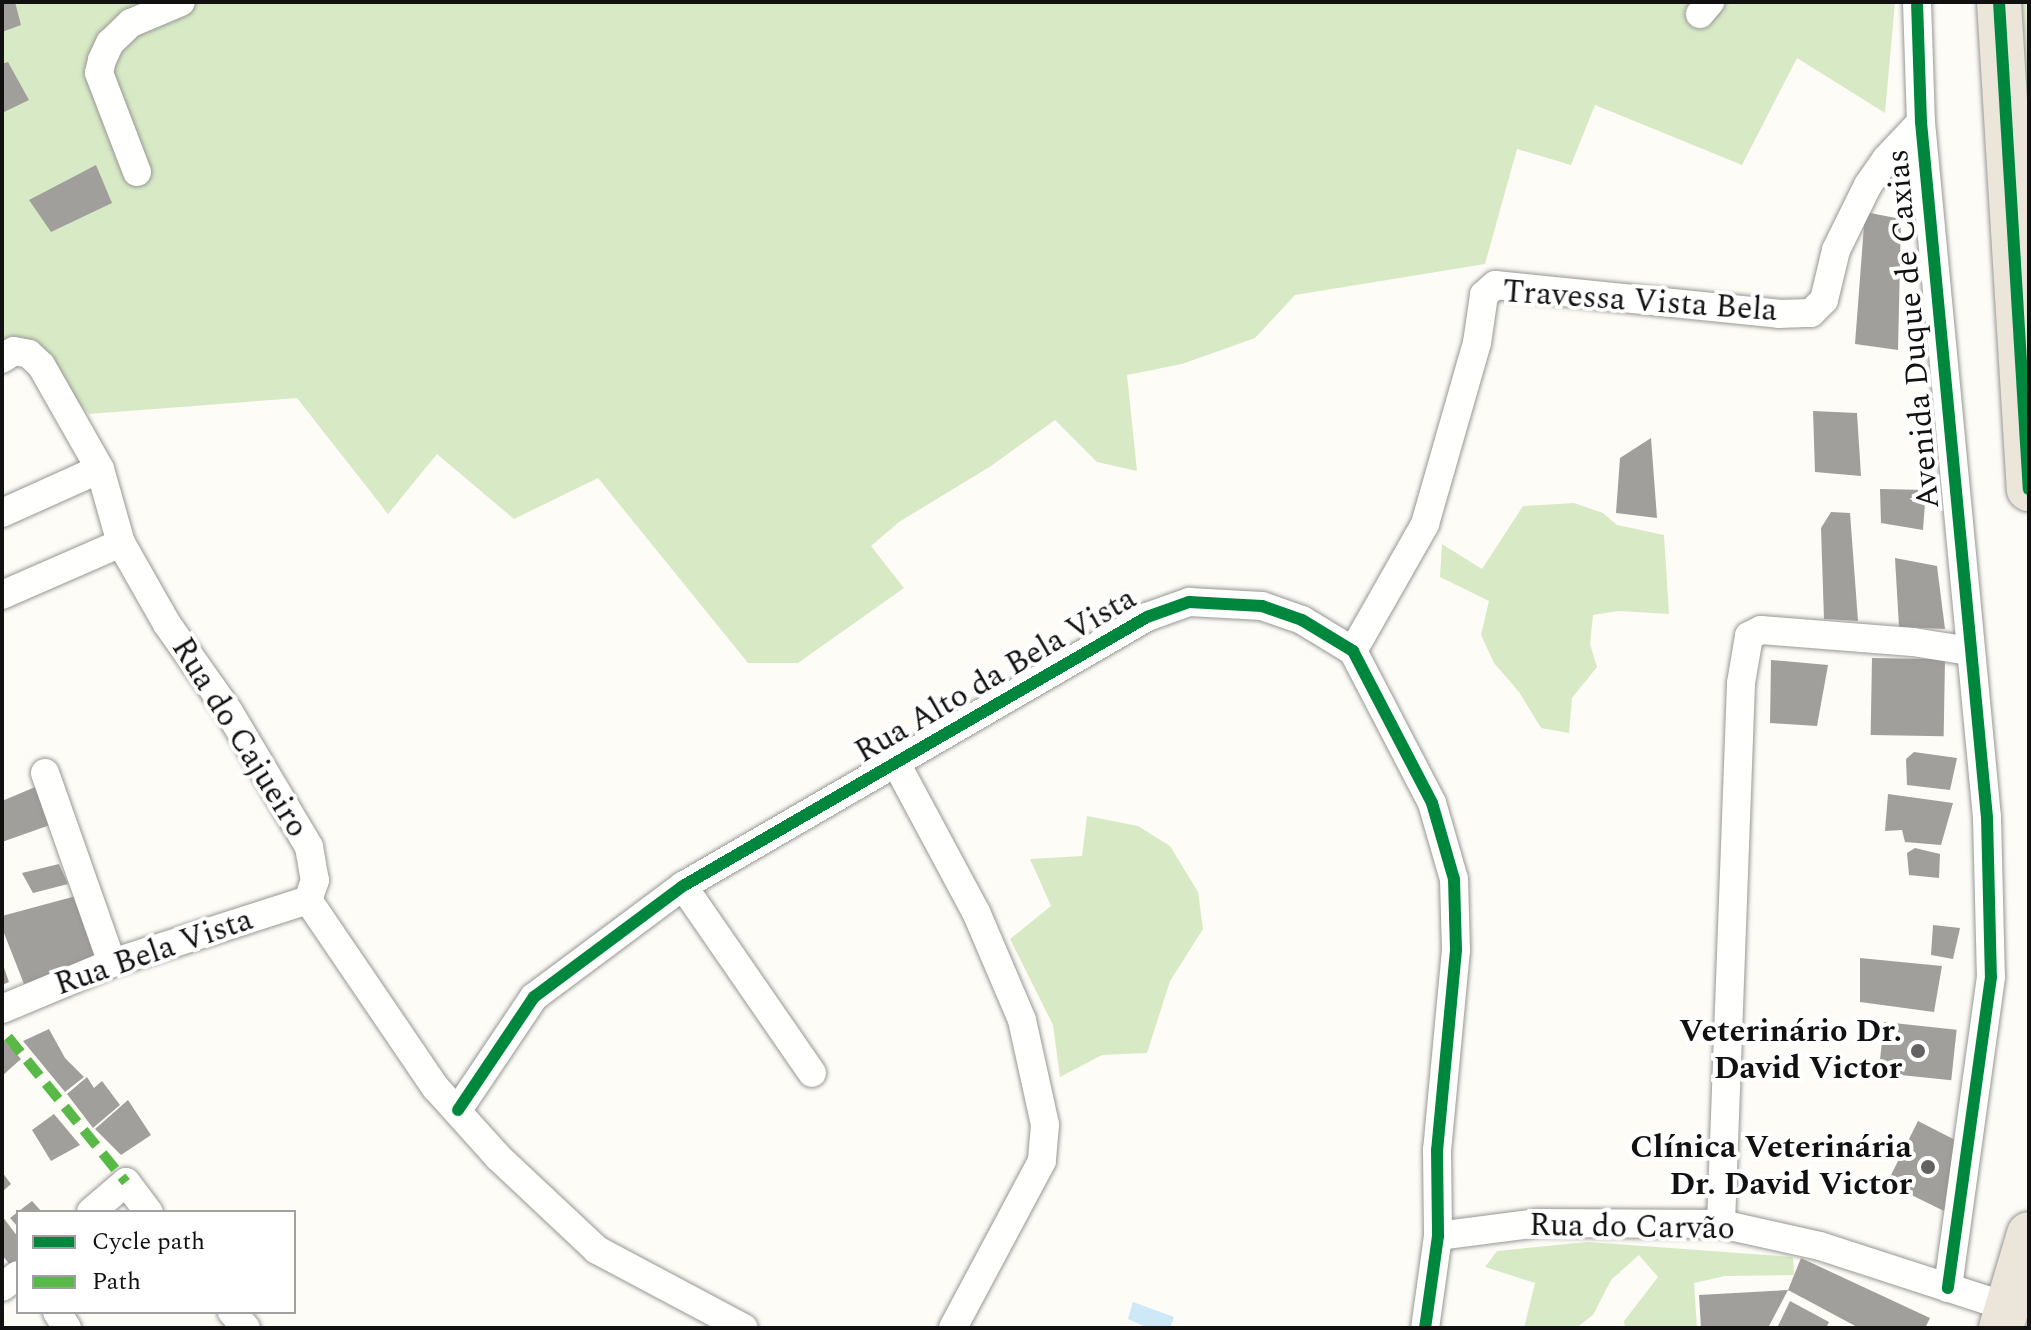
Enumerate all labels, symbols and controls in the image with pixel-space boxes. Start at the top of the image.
street label: Avenida Duque de Caxias [1879,147,1949,511]
street label: Travessa Vista Bela [1501,273,1779,331]
street label: Rua Alto da Bela Vista [849,580,1143,772]
street label: Rua do Cajueiro [162,631,316,845]
street label: Rua Bela Vista [50,901,258,1005]
place label: Veterinário Dr. David Victor [1679,1014,1902,1089]
marker: Veterinário Dr. David Victor [1909,1042,1927,1060]
place label: Clínica Veterinária Dr. David Victor [1630,1130,1912,1205]
marker: Clínica Veterinária Dr. David Victor [1919,1158,1937,1176]
street label: Rua do Carvão [1529,1207,1735,1249]
legend [16,1210,296,1314]
text: Cycle path [92,1224,205,1260]
text: Path [92,1264,141,1300]

